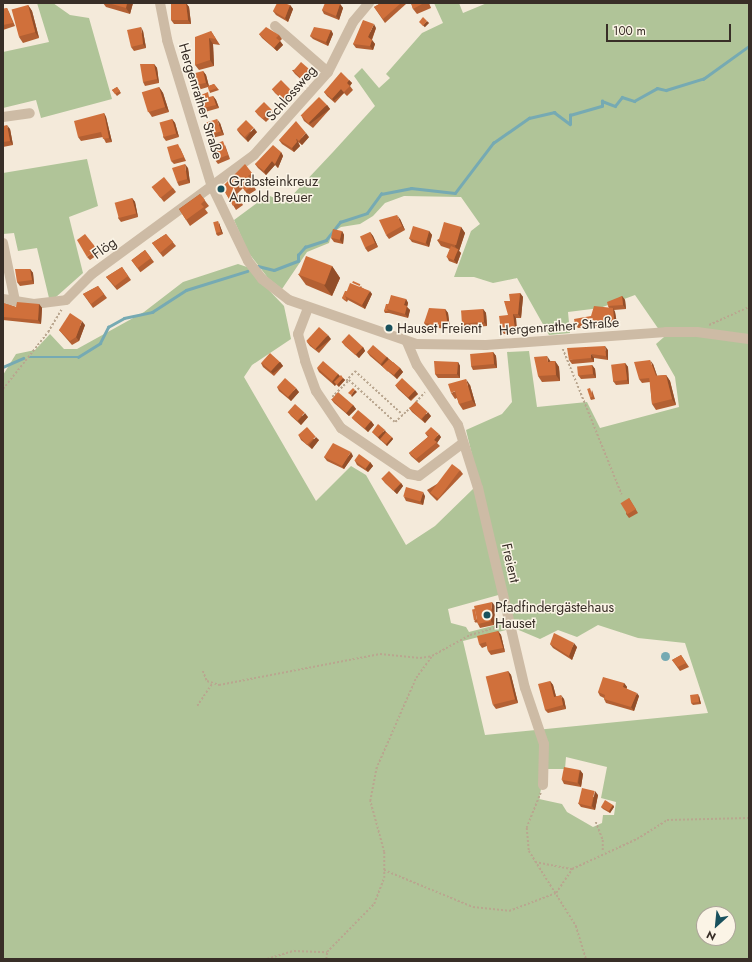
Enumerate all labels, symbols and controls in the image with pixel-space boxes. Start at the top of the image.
scale bar [608,16,733,42]
text: 100 m [613,22,646,40]
street label: Hergenrather Straße [175,41,227,161]
street label: Schlossweg [262,62,320,124]
place label: Grabsteinkreuz Arnold Breuer [229,173,318,206]
marker: Grabsteinkreuz Arnold Breuer [216,184,226,194]
street label: Flög [89,234,119,262]
street label: Hergenrather Straße [498,313,620,339]
place label: Hauset Freient [397,320,482,336]
marker: Hauset Freient [384,323,394,333]
street label: Freient [498,542,524,584]
place label: Pfadfindergästehaus Hauset [495,599,614,632]
marker: Pfadfindergästehaus Hauset [482,610,492,620]
north arrow [696,906,736,946]
text: N [703,927,719,945]

